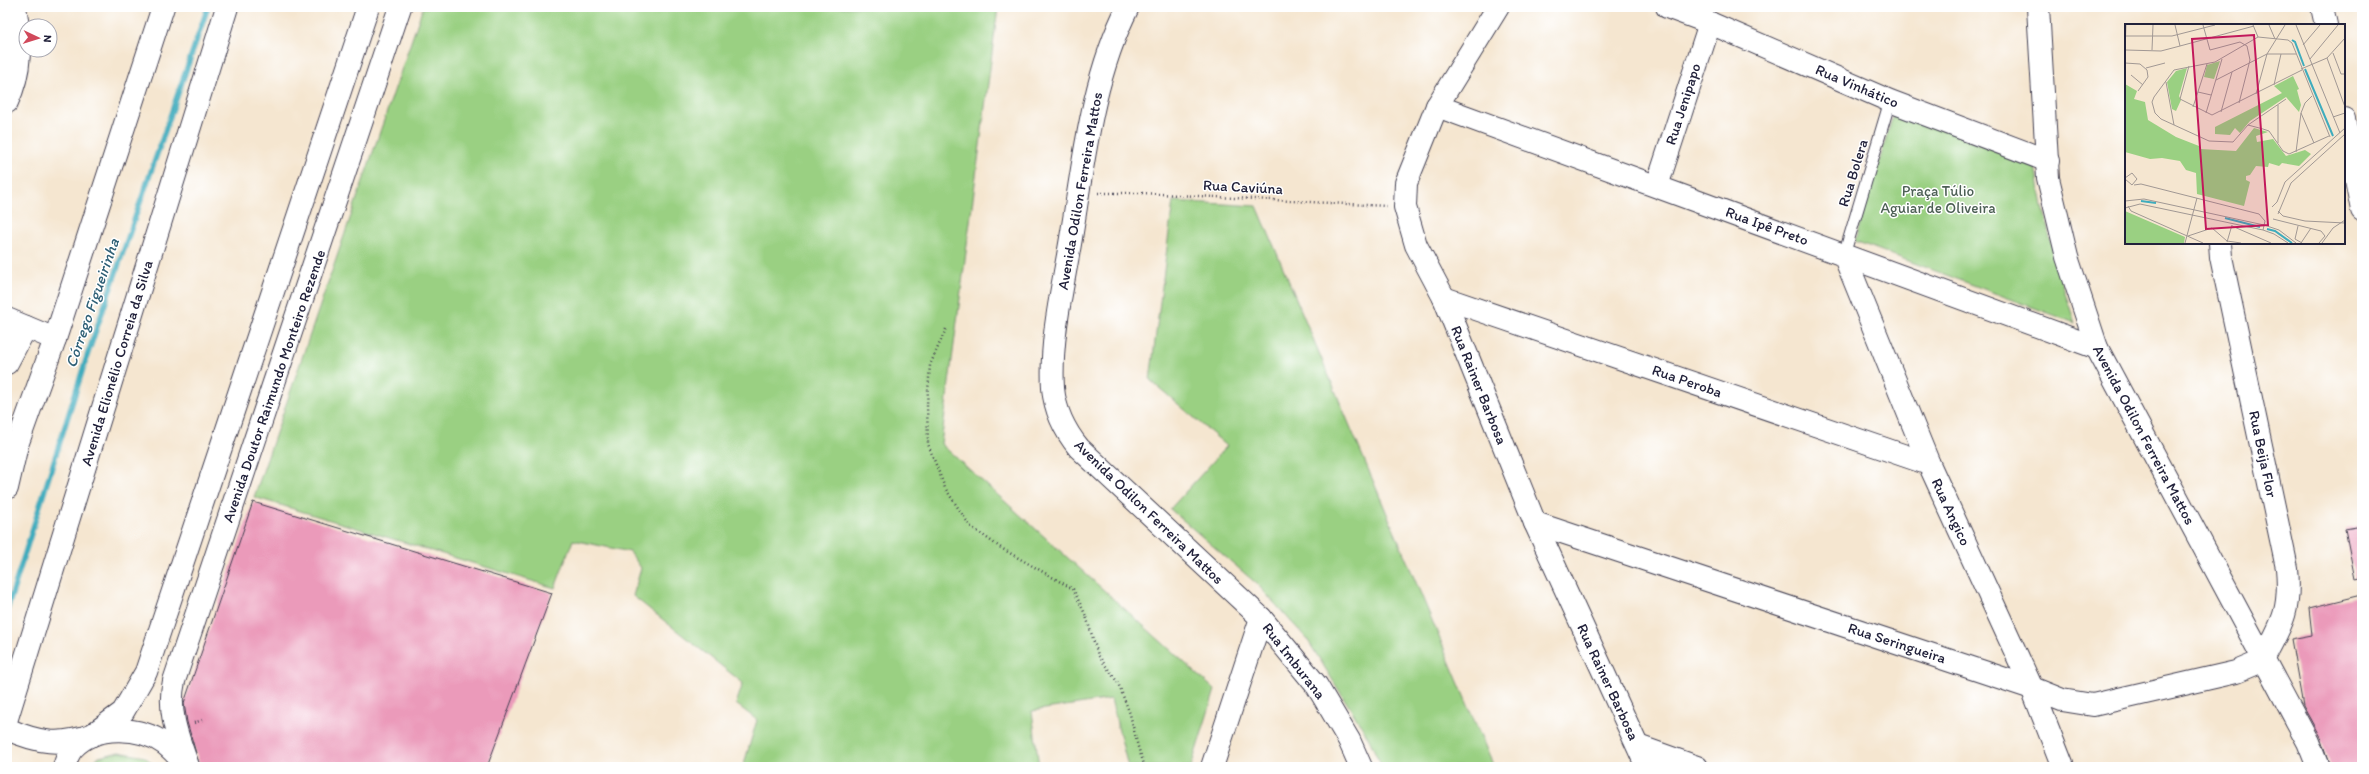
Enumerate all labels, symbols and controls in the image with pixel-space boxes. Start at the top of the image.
north arrow [18,18,58,58]
inset map [2125,24,2345,244]
text: N [41,34,54,43]
street label: Rua Vinhático [1813,60,1901,112]
street label: Rua Jenipapo [1661,61,1705,147]
street label: Avenida Odilon Ferreira Mattos [1054,90,1106,291]
street label: Rua Bolera [1834,136,1872,209]
street label: Rua Caviúna [1203,176,1284,198]
park label: Praça Túlio Aguiar de Oliveira [1880,182,1996,217]
street label: Rua Ipê Preto [1723,203,1811,249]
water label: Córrego Figueirinha [61,235,123,370]
street label: Avenida Doutor Raimundo Monteiro Rezende [219,247,329,525]
street label: Avenida Elionélio Correia da Silva [77,258,157,468]
street label: Rua Rainer Barbosa [1447,323,1511,448]
street label: Avenida Odilon Ferreira Mattos [2089,342,2199,528]
street label: Rua Peroba [1650,361,1725,402]
street label: Rua Beija Flor [2245,409,2281,499]
street label: Avenida Odilon Ferreira Mattos [1071,436,1228,588]
street label: Rua Angico [1928,475,1974,549]
street label: Rua Imburana [1259,619,1330,703]
street label: Rua Seringueira [1846,619,1949,667]
street label: Rua Rainer Barbosa [1573,621,1643,744]

